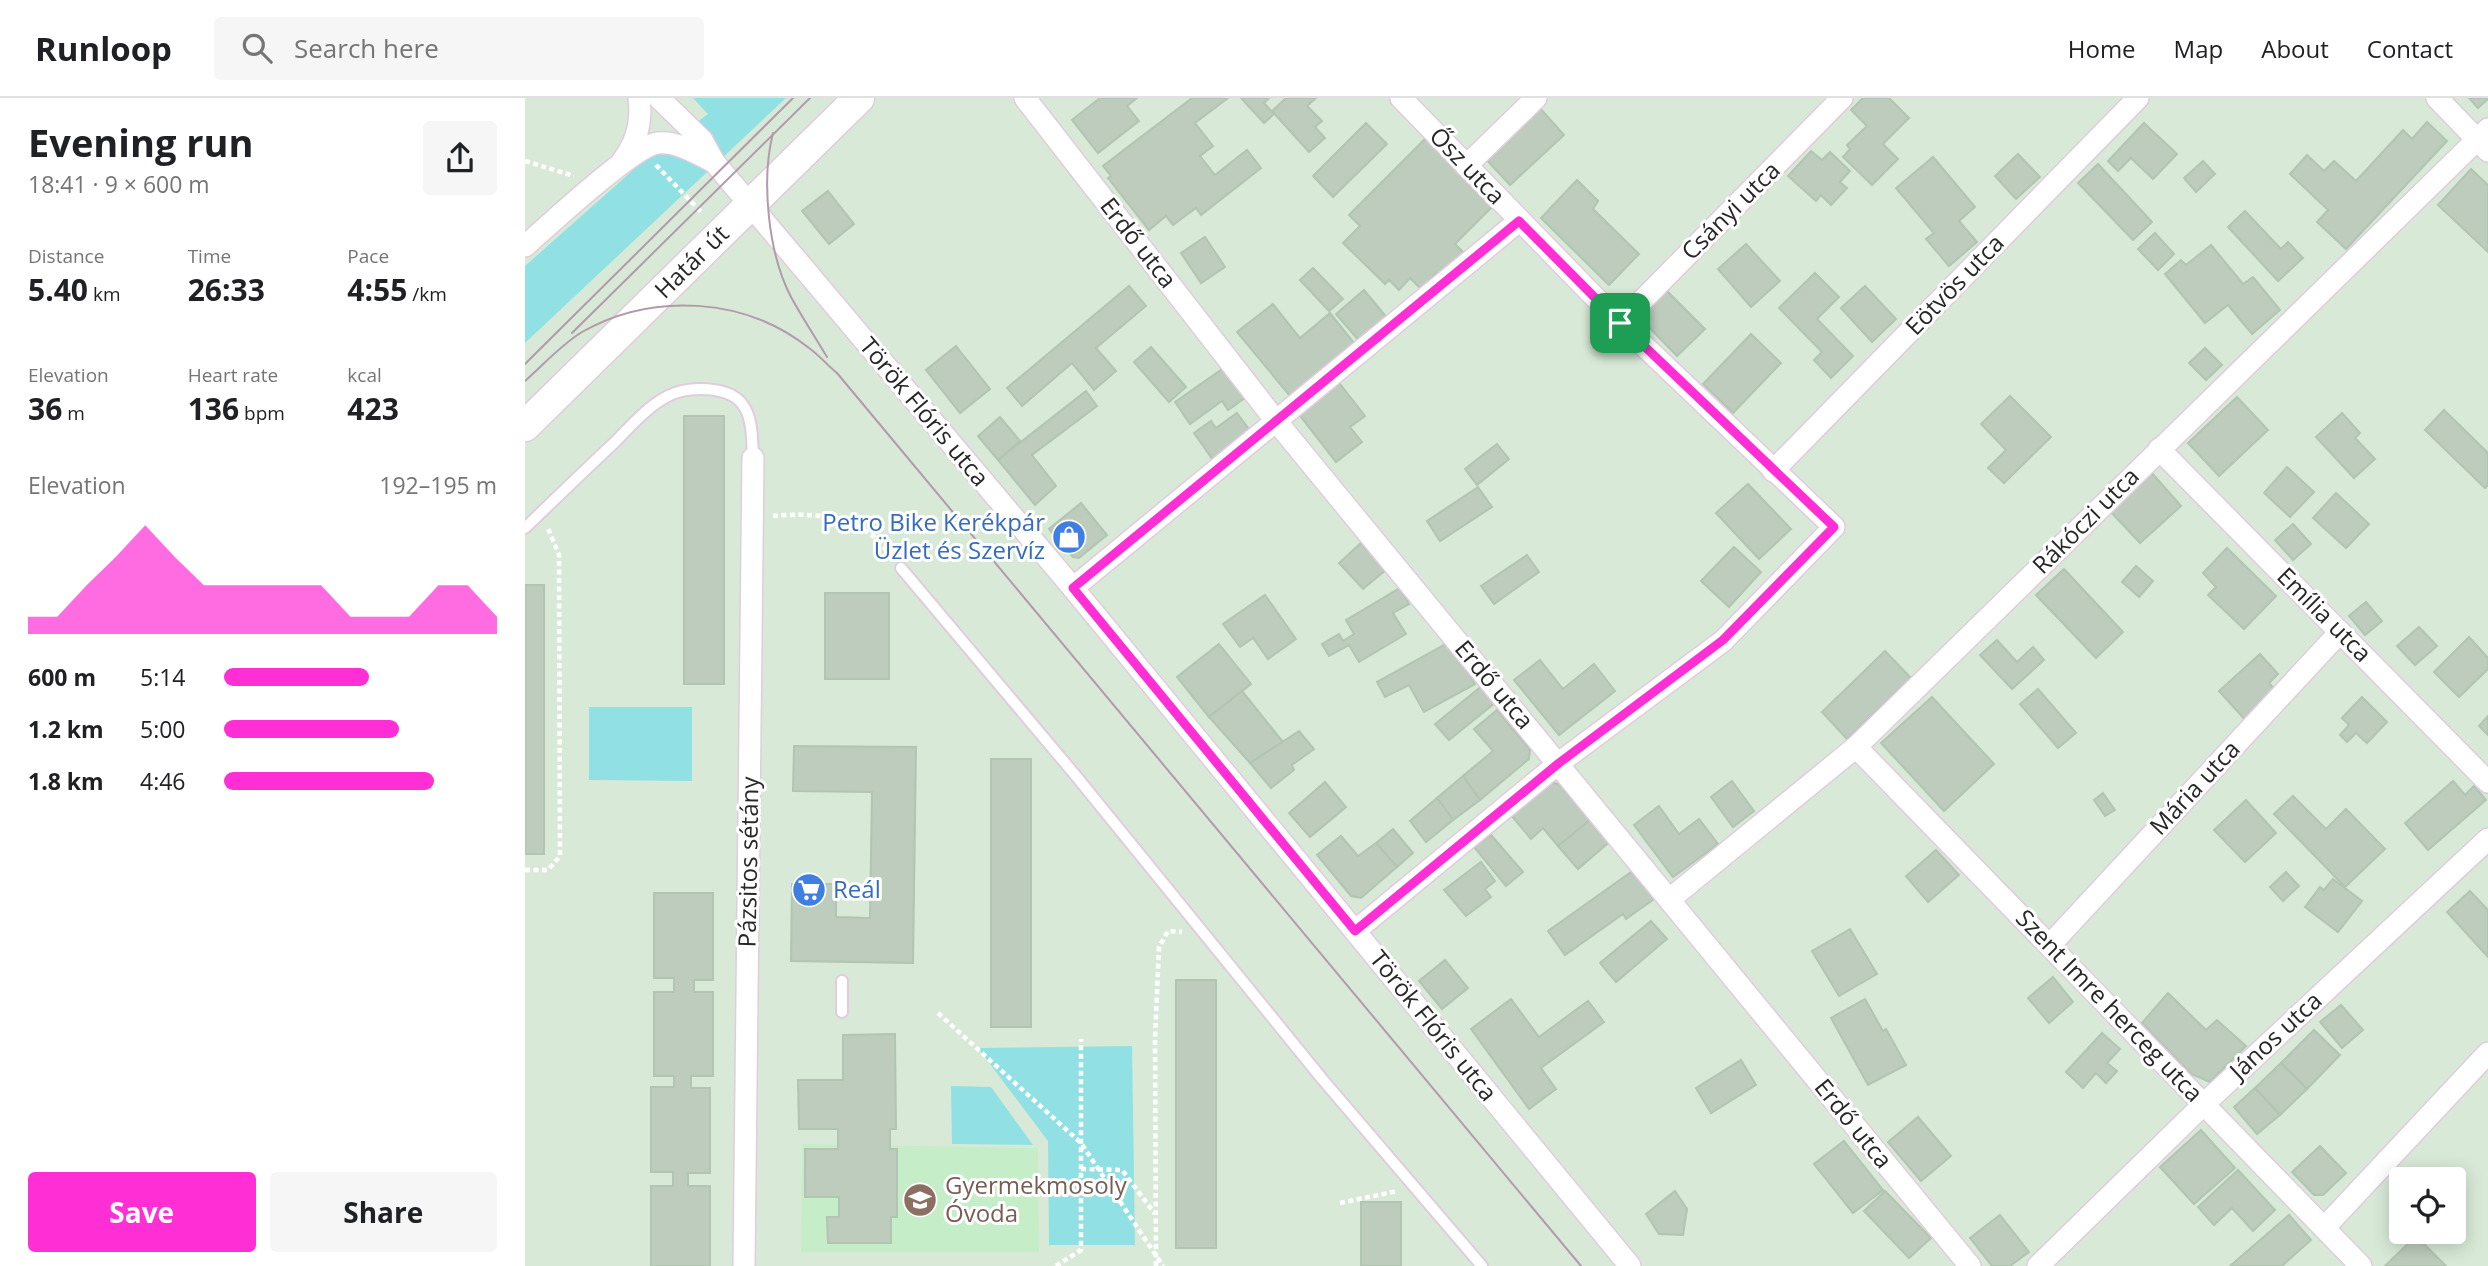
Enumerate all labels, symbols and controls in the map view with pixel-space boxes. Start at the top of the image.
search box [214,17,704,80]
text: Runloop [35,26,172,71]
icon: search [238,29,276,67]
text: Search here [294,30,439,66]
text: Home [2068,32,2136,65]
text: Map [2174,32,2223,65]
text: About [2261,32,2329,65]
text: Contact [2367,32,2453,65]
text: Evening run [28,116,253,168]
street label: Ősz utca [1423,119,1513,211]
button: share [423,121,497,195]
street label: Csányi utca [1673,153,1787,267]
text: 18:41 · 9 × 600 m [28,168,210,200]
street label: Erdő utca [1093,190,1185,294]
street label: Határ út [646,217,735,305]
street label: Eötvös utca [1897,226,2010,342]
text: Distance [28,243,104,269]
text: Time [188,243,231,269]
text: Pace [347,243,389,269]
text: 5.40 [28,269,88,310]
text: 26:33 [188,269,265,310]
text: 4:55 [347,269,407,310]
text: km [88,281,121,307]
text: /km [407,281,447,307]
pin [1590,293,1650,353]
icon: arrive [1601,304,1639,342]
street label: Török Flóris utca [853,329,997,493]
text: Elevation [28,362,109,388]
text: Heart rate [188,362,278,388]
text: kcal [347,362,382,388]
text: 36 [28,388,62,429]
text: 136 [188,388,239,429]
text: 423 [347,388,399,429]
text: m [62,400,85,426]
text: bpm [239,400,285,426]
street label: Rákóczi utca [2024,459,2146,581]
text: Elevation [28,469,126,501]
text: 192–195 m [379,469,497,501]
place label: Petro Bike Kerékpár Üzlet és Szervíz [822,505,1045,566]
shop icon: Petro Bike Kerékpár Üzlet és Szervíz [1050,518,1088,556]
street label: Emília utca [2270,559,2380,669]
street label: Erdő utca [1448,633,1542,735]
text: 600 m [28,661,96,693]
text: 5:14 [140,661,186,693]
text: 1.2 km [28,713,104,745]
text: 5:00 [140,713,186,745]
street label: Mária utca [2141,732,2246,842]
text: 1.8 km [28,765,104,797]
text: 4:46 [140,765,186,797]
street label: Pázsitos sétány [730,775,766,948]
supermarket icon: Reál [790,871,828,909]
place label: Reál [833,872,881,905]
street label: Szent Imre herceg utca [2009,901,2211,1109]
street label: Török Flóris utca [1363,943,1505,1107]
street label: János utca [2220,984,2328,1087]
street label: Erdő utca [1808,1071,1901,1175]
map controls [2389,1167,2466,1244]
button: locate [2389,1167,2466,1244]
place label: Gyermekmosoly Óvoda [945,1168,1128,1229]
button: Save [28,1172,256,1252]
button: Share [270,1172,497,1252]
school or university icon: Gyermekmosoly Óvoda [901,1181,939,1219]

